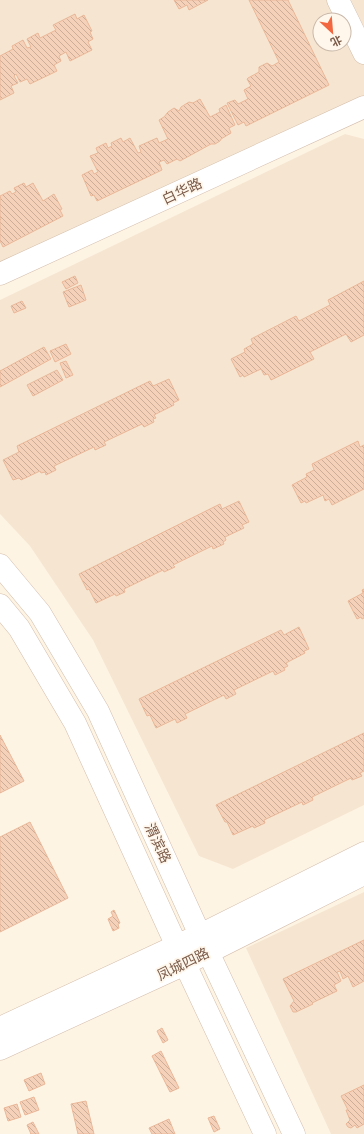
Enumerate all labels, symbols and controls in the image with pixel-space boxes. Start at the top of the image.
north arrow [312,12,352,52]
text: 北 [328,32,344,50]
street label: 白华路 [159,174,205,208]
street label: 渭滨路 [141,820,175,866]
street label: 凤城四路 [154,944,212,984]

